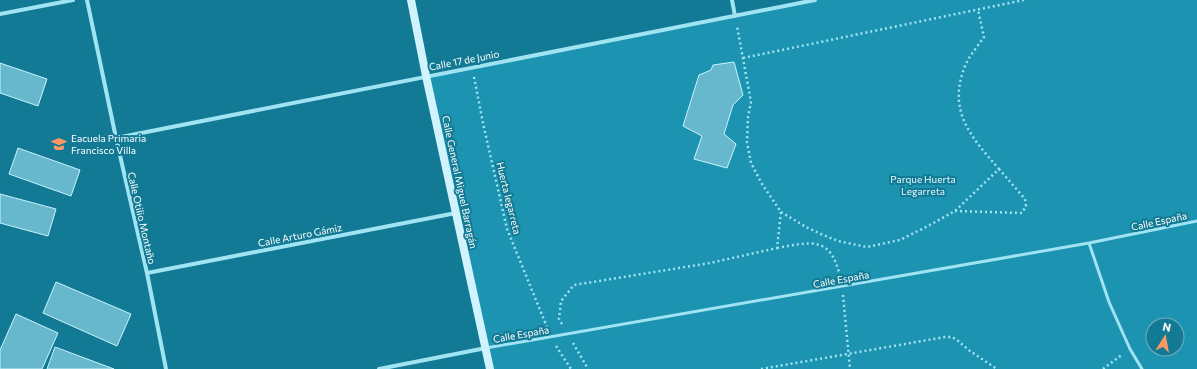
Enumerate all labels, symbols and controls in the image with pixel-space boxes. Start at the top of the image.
street label: Calle 17 de Junio [428,47,500,73]
street label: Calle General Miguel Barragán [440,114,480,250]
place label: Eacuela Primaria Francisco Villa [71,132,146,156]
school or university icon: Eacuela Primaria Francisco Villa [50,135,68,153]
street label: Huerta legarreta [494,160,524,236]
street label: Calle Otilio Montaño [126,171,158,265]
park label: Parque Huerta Legarreta [890,173,956,197]
street label: Calle España [1130,209,1188,233]
street label: Calle Arturo Gámiz [257,221,343,249]
street label: Calle España [812,268,870,290]
north arrow [1145,317,1185,357]
text: N [1162,320,1172,334]
street label: Calle España [492,323,550,345]

